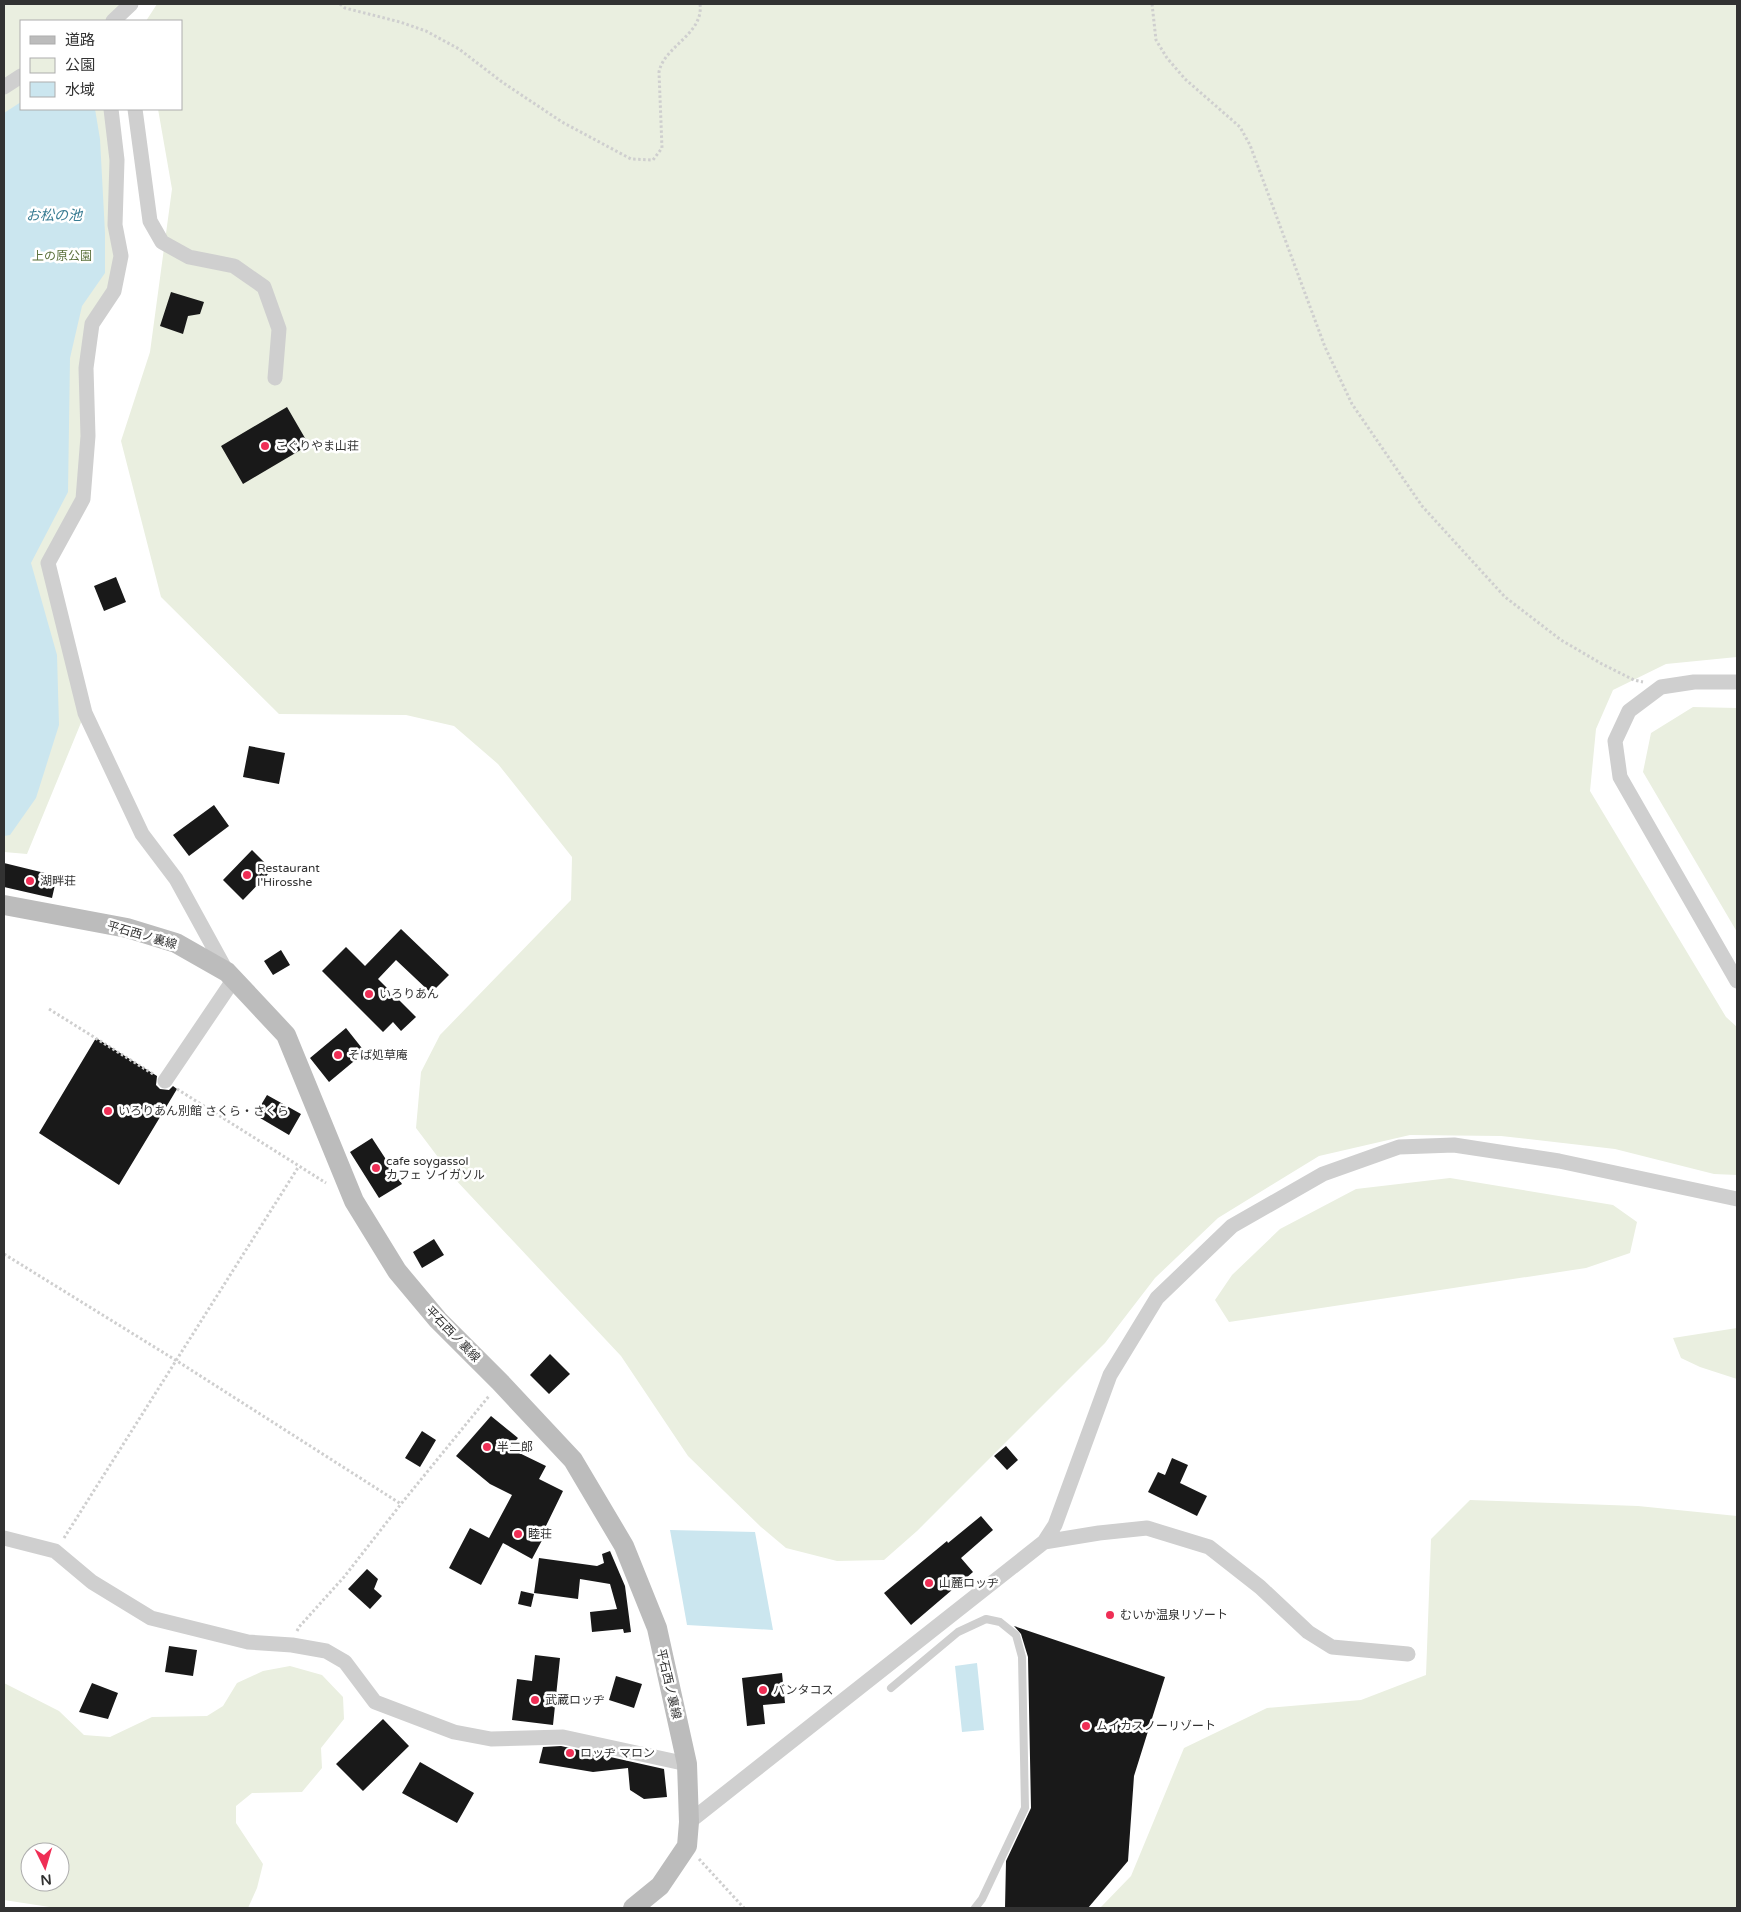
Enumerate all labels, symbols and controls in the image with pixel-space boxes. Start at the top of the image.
legend [20,20,182,110]
text: 道路 [65,31,95,49]
text: 公園 [65,56,95,74]
text: 水域 [65,81,95,99]
water label: お松の池 [26,207,84,224]
park label: 上の原公園 [32,249,92,263]
place label: こぐりやま山荘 [275,439,359,453]
marker: こぐりやま山荘 [259,440,271,452]
place label: Restaurant I'Hirosshe [257,861,320,889]
marker: Restaurant I'Hirosshe [241,869,253,881]
place label: 湖畔荘 [40,874,76,888]
marker: 湖畔荘 [24,875,36,887]
street label: 平石西ノ裏線 [105,918,179,952]
place label: いろりあん [379,987,439,1001]
marker: いろりあん [363,988,375,1000]
place label: そば処草庵 [348,1048,408,1062]
marker: そば処草庵 [332,1049,344,1061]
place label: いろりあん別館 さくら・さくら [118,1104,289,1118]
marker: いろりあん別館 さくら・さくら [102,1105,114,1117]
place label: cafe soygassol カフェ ソイガソル [386,1154,485,1182]
marker: cafe soygassol カフェ ソイガソル [370,1162,382,1174]
street label: 平石西ノ裏線 [423,1303,483,1365]
place label: 半二郎 [497,1440,533,1454]
marker: 半二郎 [481,1441,493,1453]
place label: 睦荘 [528,1527,552,1541]
marker: 睦荘 [512,1528,524,1540]
place label: 山麓ロッヂ [939,1576,999,1590]
marker: 山麓ロッヂ [923,1577,935,1589]
place label: むいか温泉リゾート [1120,1608,1228,1622]
marker: むいか温泉リゾート [1104,1609,1116,1621]
street label: 平石西ノ裏線 [654,1647,684,1721]
place label: バンタコス [773,1683,834,1697]
marker: バンタコス [757,1684,769,1696]
place label: 武蔵ロッヂ [545,1693,605,1707]
marker: 武蔵ロッヂ [529,1694,541,1706]
place label: ムイカスノーリゾート [1096,1719,1216,1733]
marker: ムイカスノーリゾート [1080,1720,1092,1732]
place label: ロッヂ マロン [580,1746,655,1760]
marker: ロッヂ マロン [564,1747,576,1759]
north arrow [20,1842,70,1892]
text: N [40,1870,52,1888]

